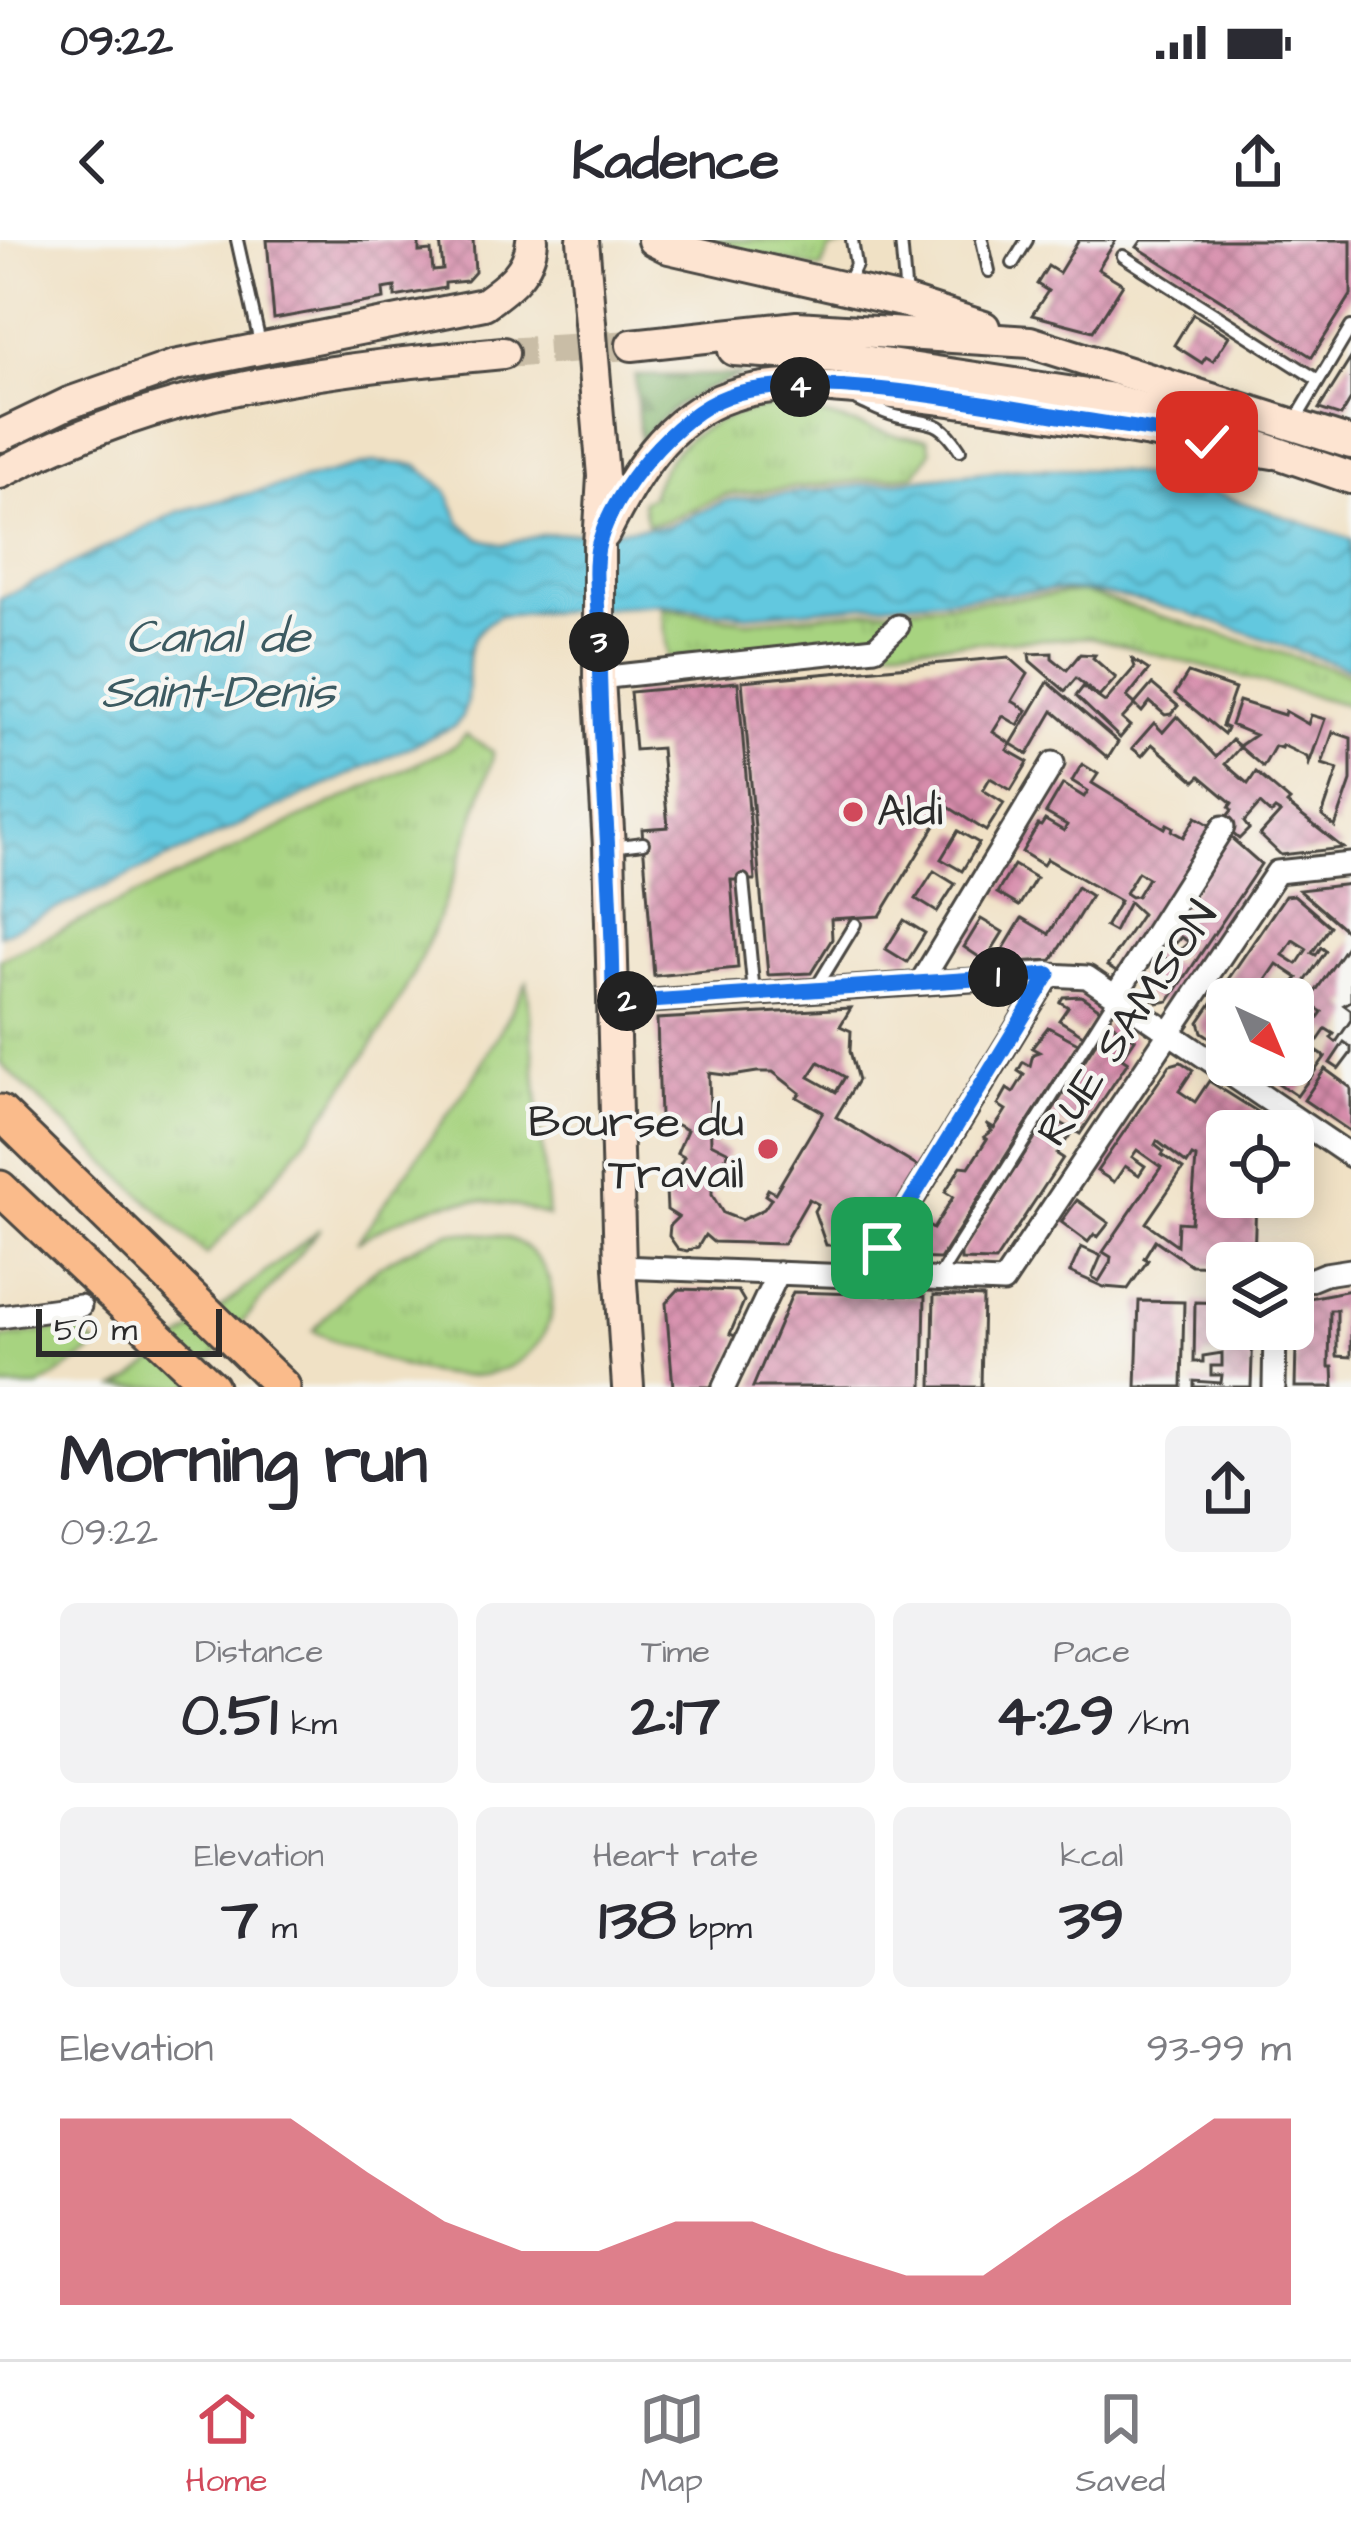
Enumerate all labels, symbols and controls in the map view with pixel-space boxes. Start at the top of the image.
text: 09:22 [60,11,173,73]
text: Kadence [572,125,779,200]
icon: back [60,129,126,195]
icon: share [1225,129,1291,195]
pin: 4 [770,357,830,417]
text: 4 [789,364,811,410]
pin [1156,391,1258,493]
icon: check [1174,409,1240,475]
water label: Canal de Saint-Denis [101,605,338,726]
pin: 3 [569,612,629,672]
text: 3 [591,619,607,665]
place label: Aldi [877,781,943,843]
marker: Aldi [840,799,866,825]
street label: RUE SAMSON [1023,889,1233,1159]
pin: 1 [968,947,1028,1007]
text: 1 [996,954,1000,1000]
pin: 2 [597,971,657,1031]
text: 2 [618,978,636,1024]
north arrow [1206,978,1314,1086]
map controls [1206,978,1314,1350]
place label: Bourse du Travail [528,1092,744,1206]
button: locate [1206,1110,1314,1218]
marker: Bourse du Travail [755,1136,781,1162]
pin [831,1197,933,1299]
icon: arrive [849,1215,915,1281]
button: layers [1206,1242,1314,1350]
scale bar [36,1303,222,1356]
text: 50 m [54,1307,137,1353]
text: Morning run [60,1416,428,1508]
button: share [1165,1426,1291,1552]
text: 09:22 [60,1507,158,1561]
text: Distance [195,1629,323,1675]
text: Time [641,1629,710,1675]
text: Pace [1054,1629,1130,1675]
text: 0.51 [181,1675,278,1758]
text: 2:17 [631,1675,720,1758]
text: 4:29 [995,1675,1114,1758]
text: km [278,1701,337,1747]
text: /km [1114,1701,1189,1747]
text: Elevation [194,1833,324,1879]
text: Heart rate [593,1833,758,1879]
text: kcal [1060,1833,1123,1879]
text: 7 [221,1879,258,1962]
text: 138 [599,1879,676,1962]
text: 39 [1059,1879,1124,1962]
text: m [258,1905,297,1951]
text: bpm [676,1905,752,1951]
text: Elevation [60,2023,214,2077]
text: 93–99 m [1146,2023,1291,2077]
tab: Home [186,2386,268,2504]
tab: Map [639,2386,705,2504]
tab: Saved [1076,2386,1165,2504]

